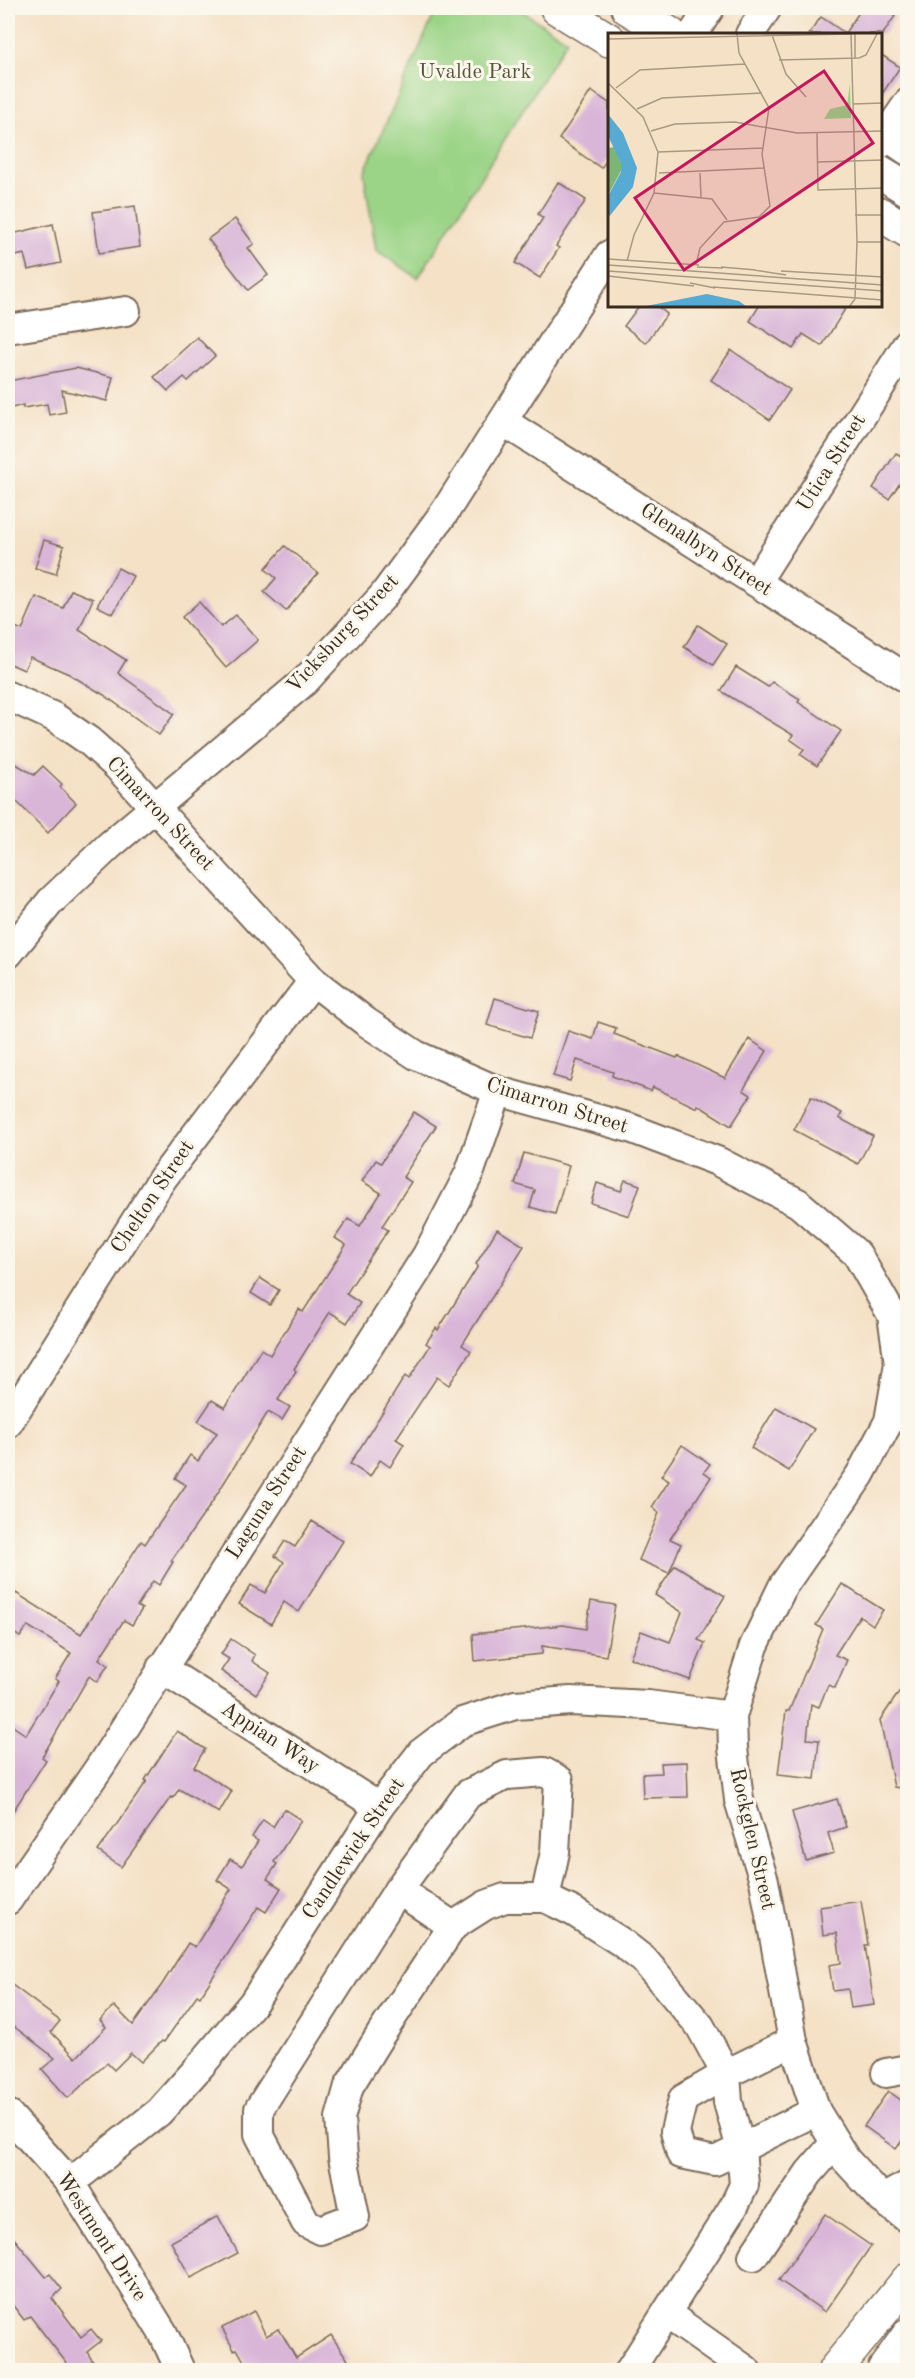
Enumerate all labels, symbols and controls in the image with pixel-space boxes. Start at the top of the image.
inset map [608,33,882,308]
park label: Uvalde Park [419,62,531,83]
street label: Utica Street [794,411,870,515]
street label: Glenalbyn Street [636,500,776,600]
street label: Vicksburg Street [283,571,403,697]
street label: Cimarron Street [102,753,218,875]
street label: Cimarron Street [483,1074,631,1138]
street label: Chelton Street [108,1137,198,1257]
street label: Laguna Street [223,1443,311,1563]
street label: Appian Way [217,1698,323,1778]
street label: Rockglen Street [725,1766,779,1912]
street label: Candlewick Street [299,1774,409,1924]
street label: Westmont Drive [52,2169,150,2305]

